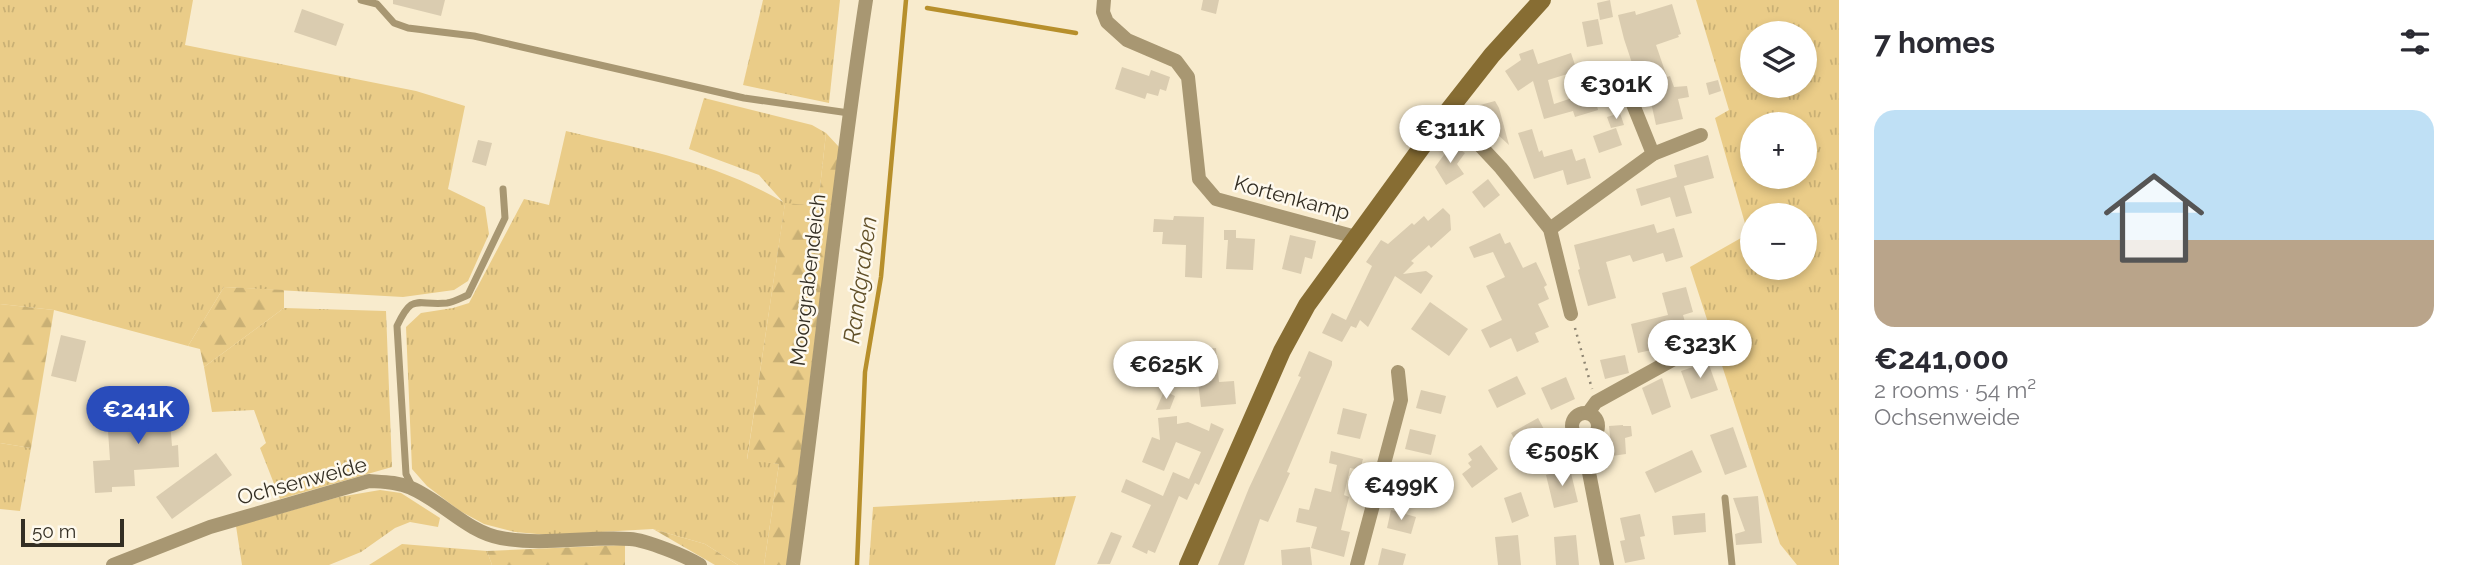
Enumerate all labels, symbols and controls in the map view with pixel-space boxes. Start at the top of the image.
map controls [1740,21,1817,280]
button: layers [1740,21,1817,98]
icon: filters [2396,23,2434,61]
text: 7 homes [1874,25,1995,60]
pin: €301K [1567,61,1665,121]
text: €301K [1580,70,1652,97]
pin: €311K [1401,106,1499,165]
button: + [1740,112,1817,189]
text: €311K [1415,114,1485,141]
icon: home [2091,155,2217,281]
street label: Kortenkamp [1231,170,1353,225]
street label: Moorgrabendeich [785,192,830,367]
button: − [1740,203,1817,280]
water label: Randgraben [837,215,882,345]
pin: €323K [1651,320,1749,380]
text: €323K [1664,329,1736,356]
text: €241,000 [1874,341,2009,376]
pin: €625K [1117,342,1215,401]
text: €625K [1129,350,1203,377]
text: 2 rooms · 54 m² [1874,376,2036,403]
pin: €241K [89,386,187,446]
text: €241K [102,395,174,422]
text: Ochsenweide [1874,403,2020,430]
pin: €505K [1513,428,1611,488]
text: €505K [1525,437,1599,464]
street label: Ochsenweide [234,451,369,510]
pin: €499K [1352,462,1450,522]
text: €499K [1364,471,1438,498]
scale bar [21,516,124,548]
text: 50 m [32,520,76,542]

